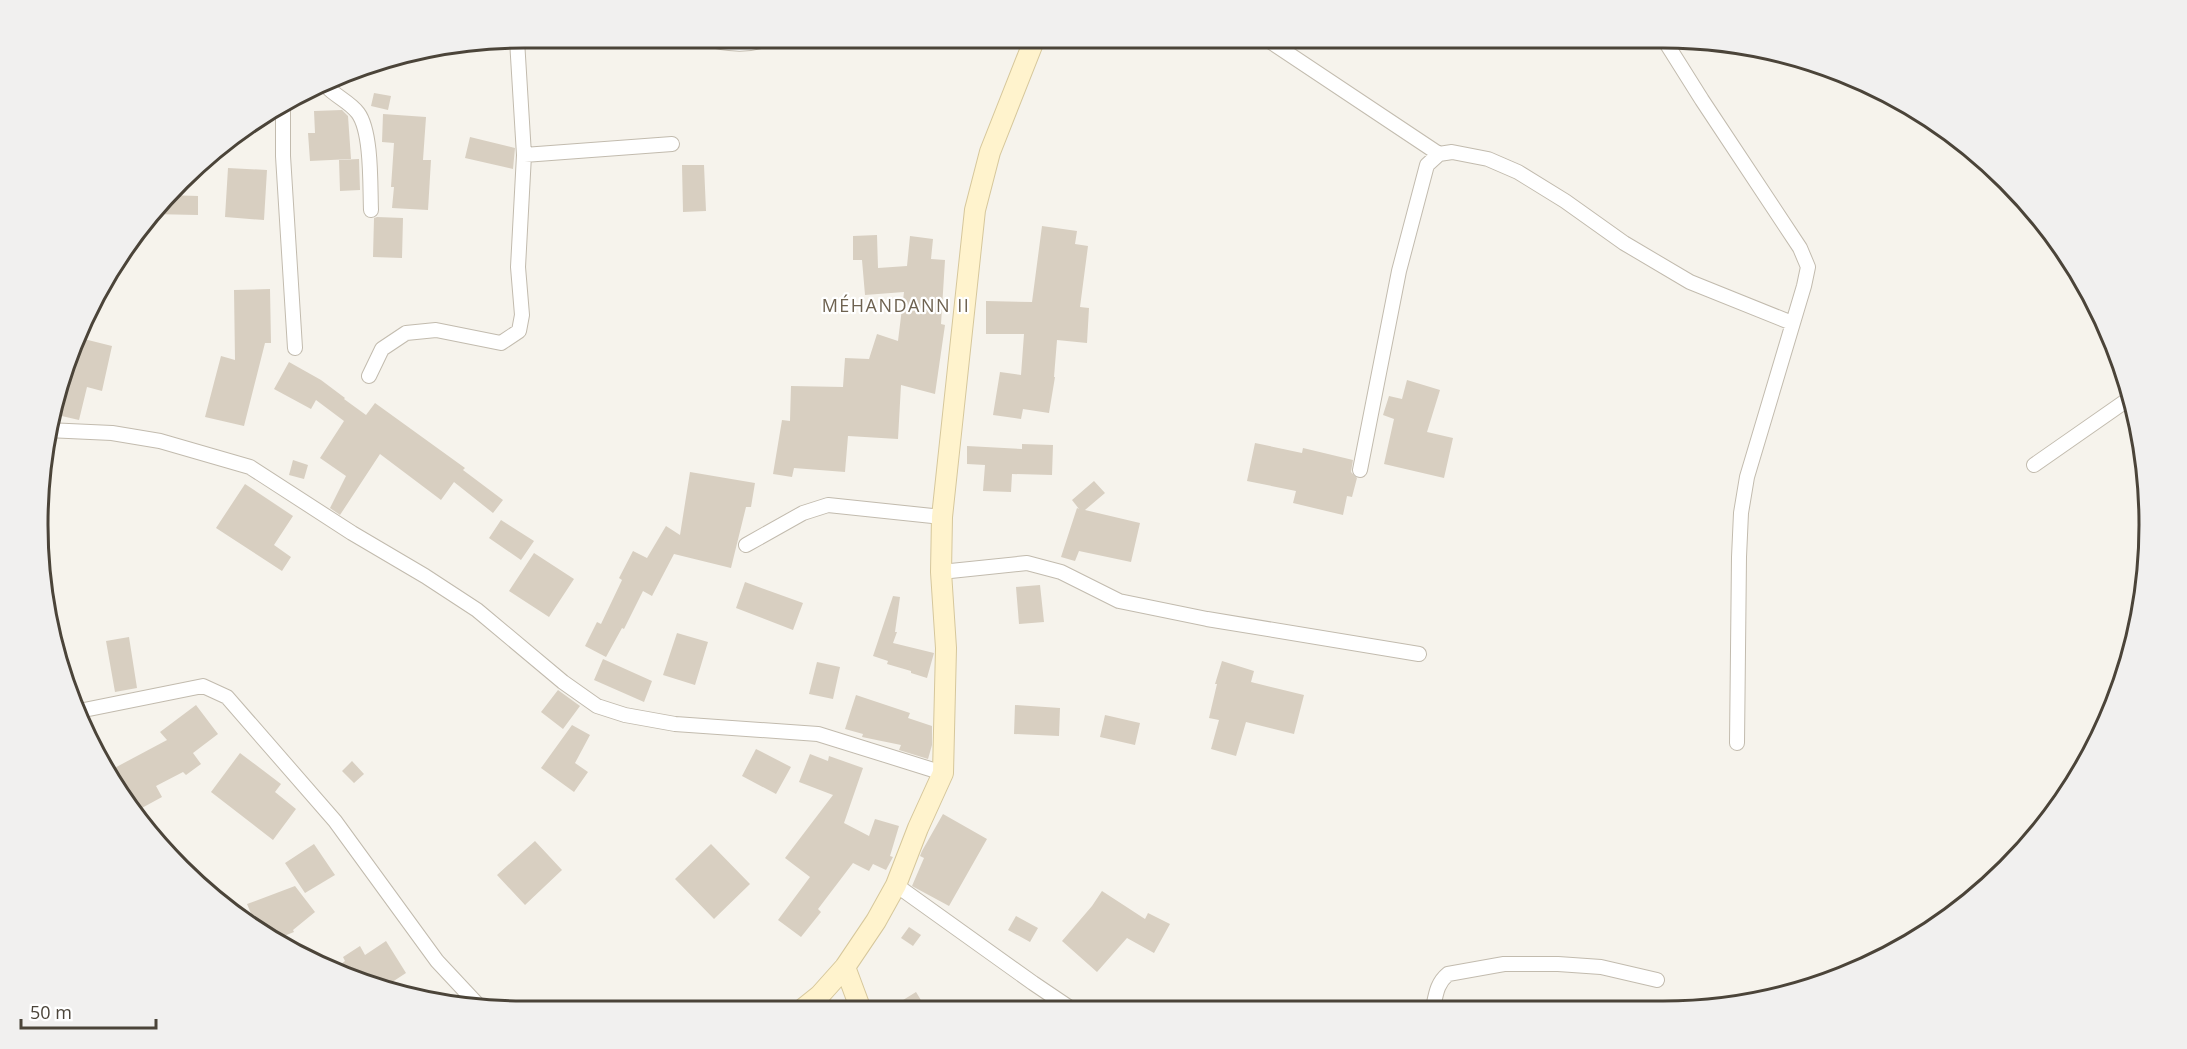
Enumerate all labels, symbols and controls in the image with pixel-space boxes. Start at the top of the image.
district label: MÉHANDANN II [822,293,970,317]
scale bar [21,992,156,1030]
text: 50 m [30,1000,72,1024]

